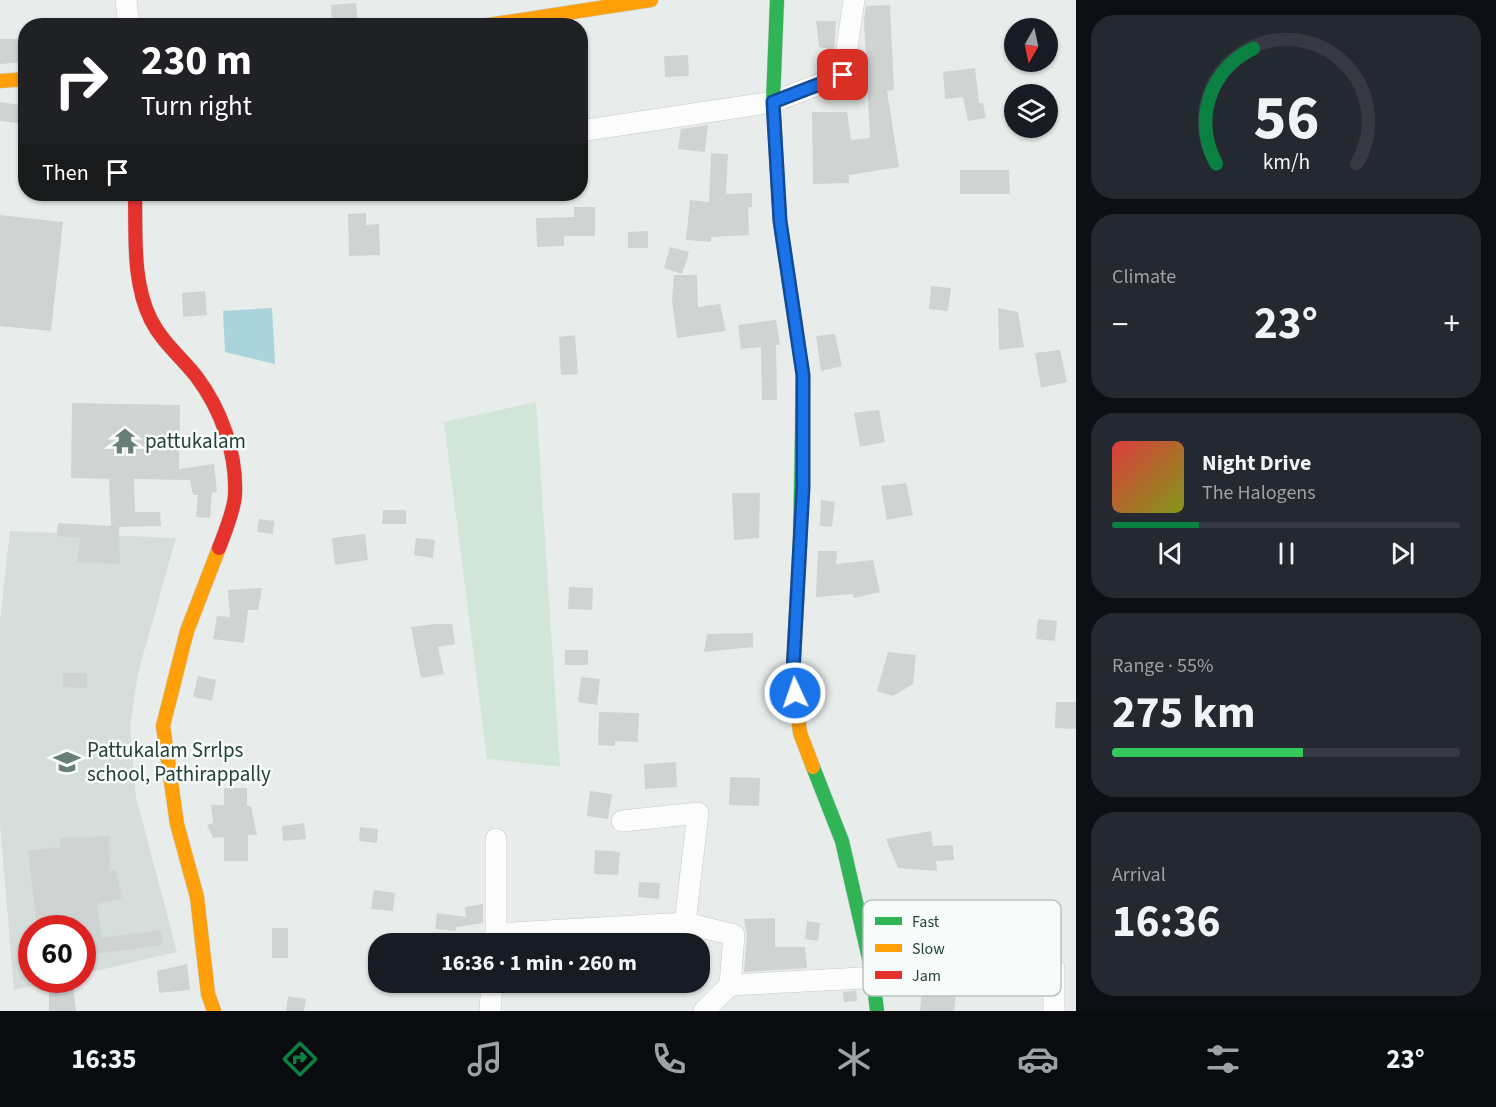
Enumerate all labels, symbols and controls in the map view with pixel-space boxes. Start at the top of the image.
north arrow [1004,18,1058,72]
map controls [1004,18,1058,138]
text: 230 m [141,31,252,91]
icon: right [42,42,120,120]
pin [817,49,868,100]
icon: arrive [826,58,859,91]
text: 56 [1253,74,1319,163]
button: layers [1004,84,1058,138]
text: Turn right [141,87,252,126]
text: km/h [1262,147,1310,178]
icon: arrive [101,156,134,189]
text: Then [42,157,89,189]
text: Climate [1112,263,1176,291]
text: 23° [1254,292,1318,356]
text: − [1112,301,1128,348]
text: + [1444,301,1460,348]
temple icon: pattukalam [110,426,140,456]
place label: pattukalam [145,426,246,456]
text: Night Drive [1202,447,1311,479]
text: The Halogens [1202,479,1316,507]
icon: previous [1154,537,1187,570]
icon: pause [1270,537,1303,570]
icon: next [1386,537,1419,570]
text: Range · 55% [1112,652,1213,680]
position arrow [763,661,827,725]
text: 275 km [1112,681,1256,745]
place label: Pattukalam Srrlps school, Pathirappally [87,735,271,789]
school or university icon: Pattukalam Srrlps school, Pathirappally [52,747,82,777]
text: Arrival [1112,861,1166,889]
text: 16:36 [1112,890,1221,954]
legend [863,900,1061,996]
text: Fast [912,911,940,933]
speed limit sign: 60 [18,915,96,993]
text: Slow [912,938,945,960]
text: 16:36 · 1 min · 260 m [441,947,637,979]
text: Jam [912,965,941,987]
icon: directions [279,1038,321,1080]
icon: music [464,1038,506,1080]
icon: phone [648,1038,690,1080]
icon: climate [833,1038,875,1080]
icon: car [1017,1038,1059,1080]
icon: filters [1202,1038,1244,1080]
text: 16:35 [71,1040,136,1079]
text: 23° [1386,1040,1425,1079]

